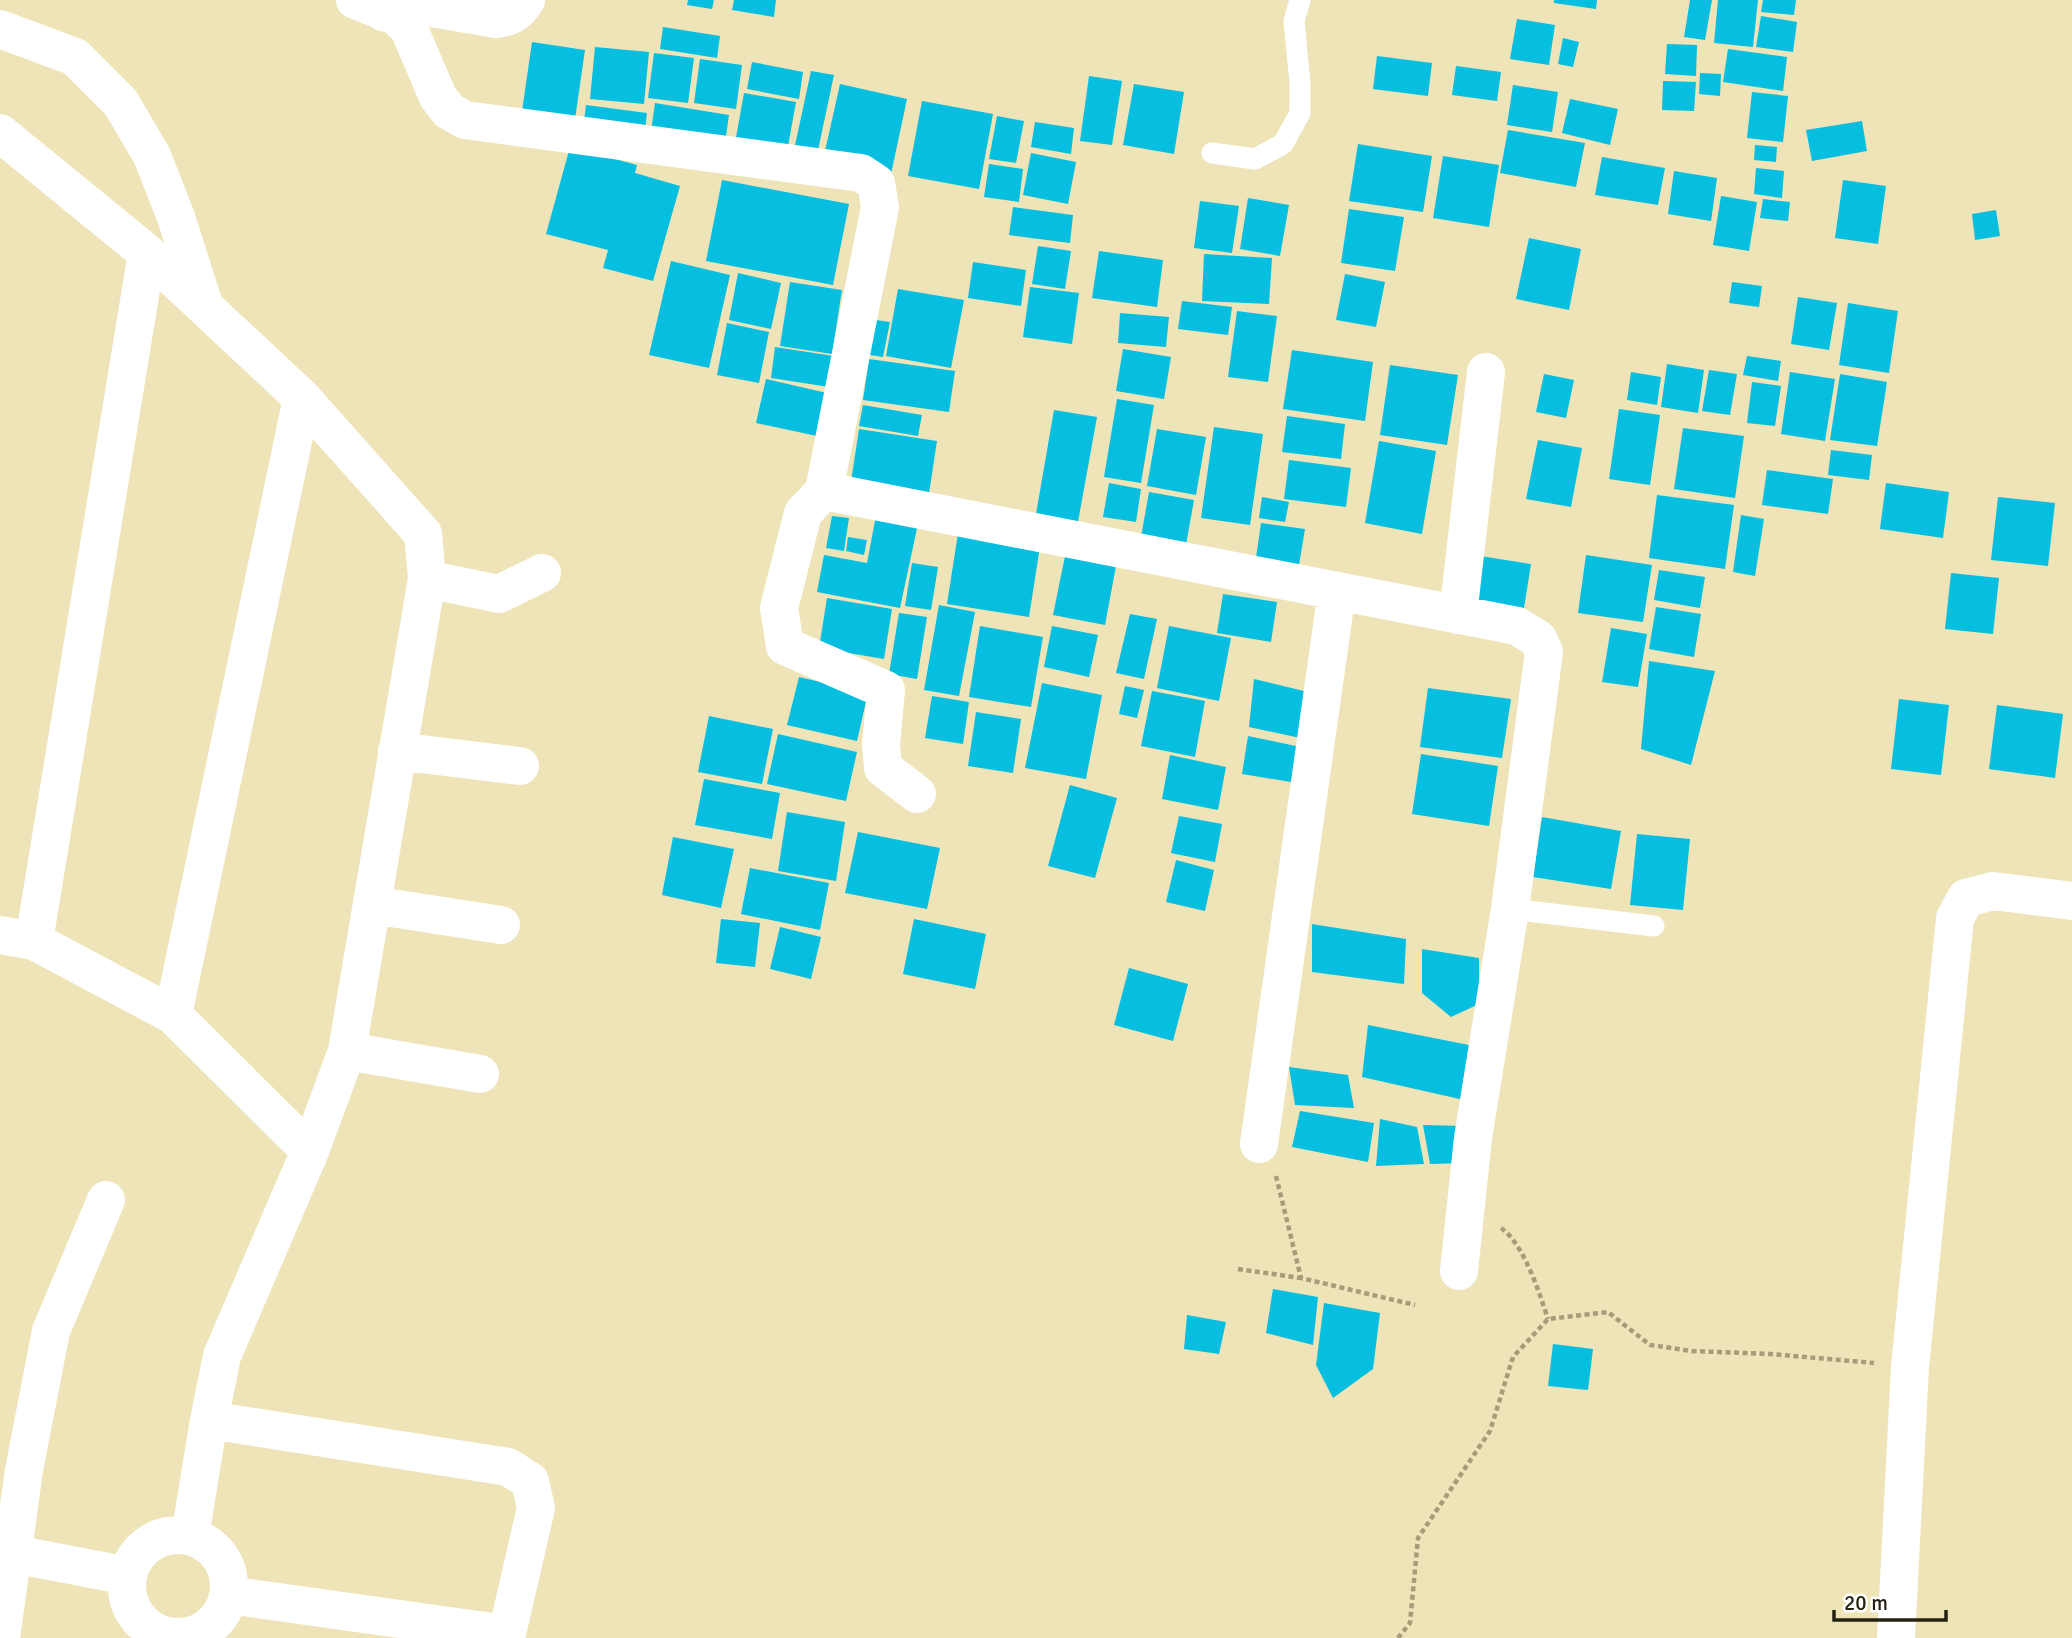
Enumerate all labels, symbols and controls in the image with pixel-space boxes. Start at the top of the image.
scale bar [1834,1578,1946,1622]
text: 20 m [1844,1590,1888,1616]

